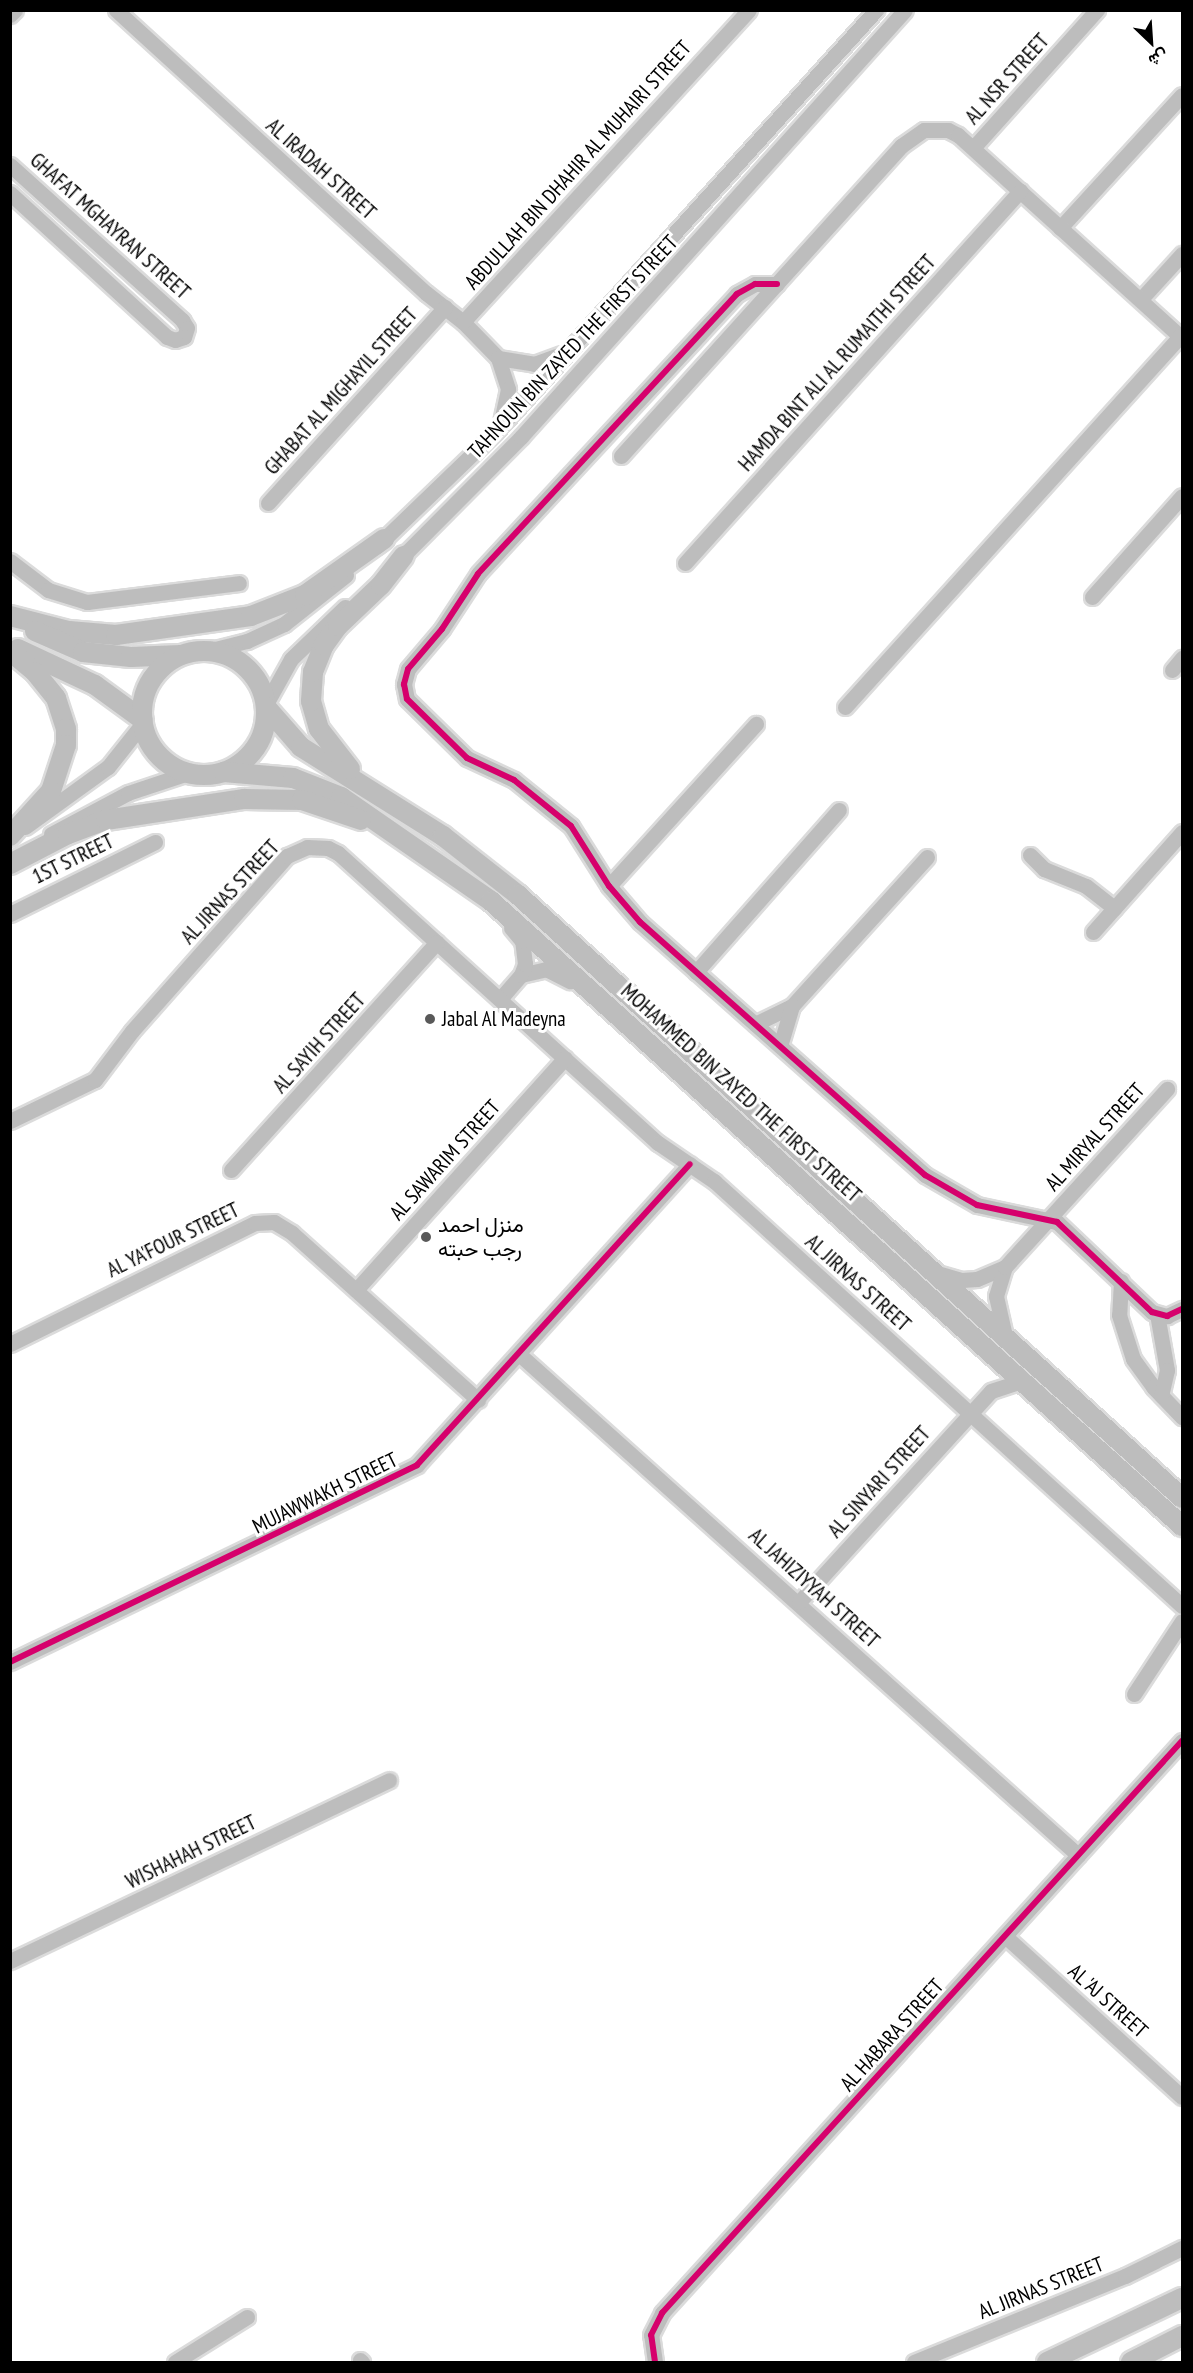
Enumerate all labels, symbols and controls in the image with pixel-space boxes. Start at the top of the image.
north arrow [1121,12,1181,72]
street label: AL NSR STREET [960,28,1054,130]
street label: ABDULLAH BIN DHAHIR AL MUHAIRI STREET [459,35,697,295]
text: ش [1146,45,1172,71]
street label: AL IRADAH STREET [261,113,381,225]
street label: GHAFAT MGHAYRAN STREET [25,147,195,305]
street label: TAHNOUN BIN ZAYED THE FIRST STREET [462,230,684,464]
street label: HAMDA BINT ALI AL RUMAITHI STREET [732,248,942,478]
street label: GHABAT AL MIGHAYIL STREET [258,301,424,481]
street label: 1ST STREET [28,828,118,890]
street label: AL JIRNAS STREET [175,835,285,949]
street label: MOHAMMED BIN ZAYED THE FIRST STREET [615,978,867,1208]
street label: AL SAYIH STREET [267,987,371,1099]
place label: Jabal Al Madeyna [442,1006,566,1032]
marker: Jabal Al Madeyna [423,1012,437,1026]
street label: AL MIRYAL STREET [1040,1077,1150,1197]
street label: AL SAWARIM STREET [384,1094,506,1226]
street label: AL YA'FOUR STREET [102,1197,244,1283]
place label: منزل احمد رجب حبته [438,1212,524,1262]
street label: AL JIRNAS STREET [800,1229,916,1337]
marker: منزل احمد رجب حبته [419,1230,433,1244]
street label: AL SINYARI STREET [822,1421,936,1543]
street label: MUJAWWAKH STREET [248,1447,402,1539]
street label: AL JAHIZIYYAH STREET [743,1523,885,1653]
street label: WISHAHAH STREET [122,1810,260,1894]
street label: AL 'AJ STREET [1062,1958,1154,2044]
street label: AL HABARA STREET [834,1973,950,2097]
street label: AL JIRNAS STREET [974,2251,1108,2325]

